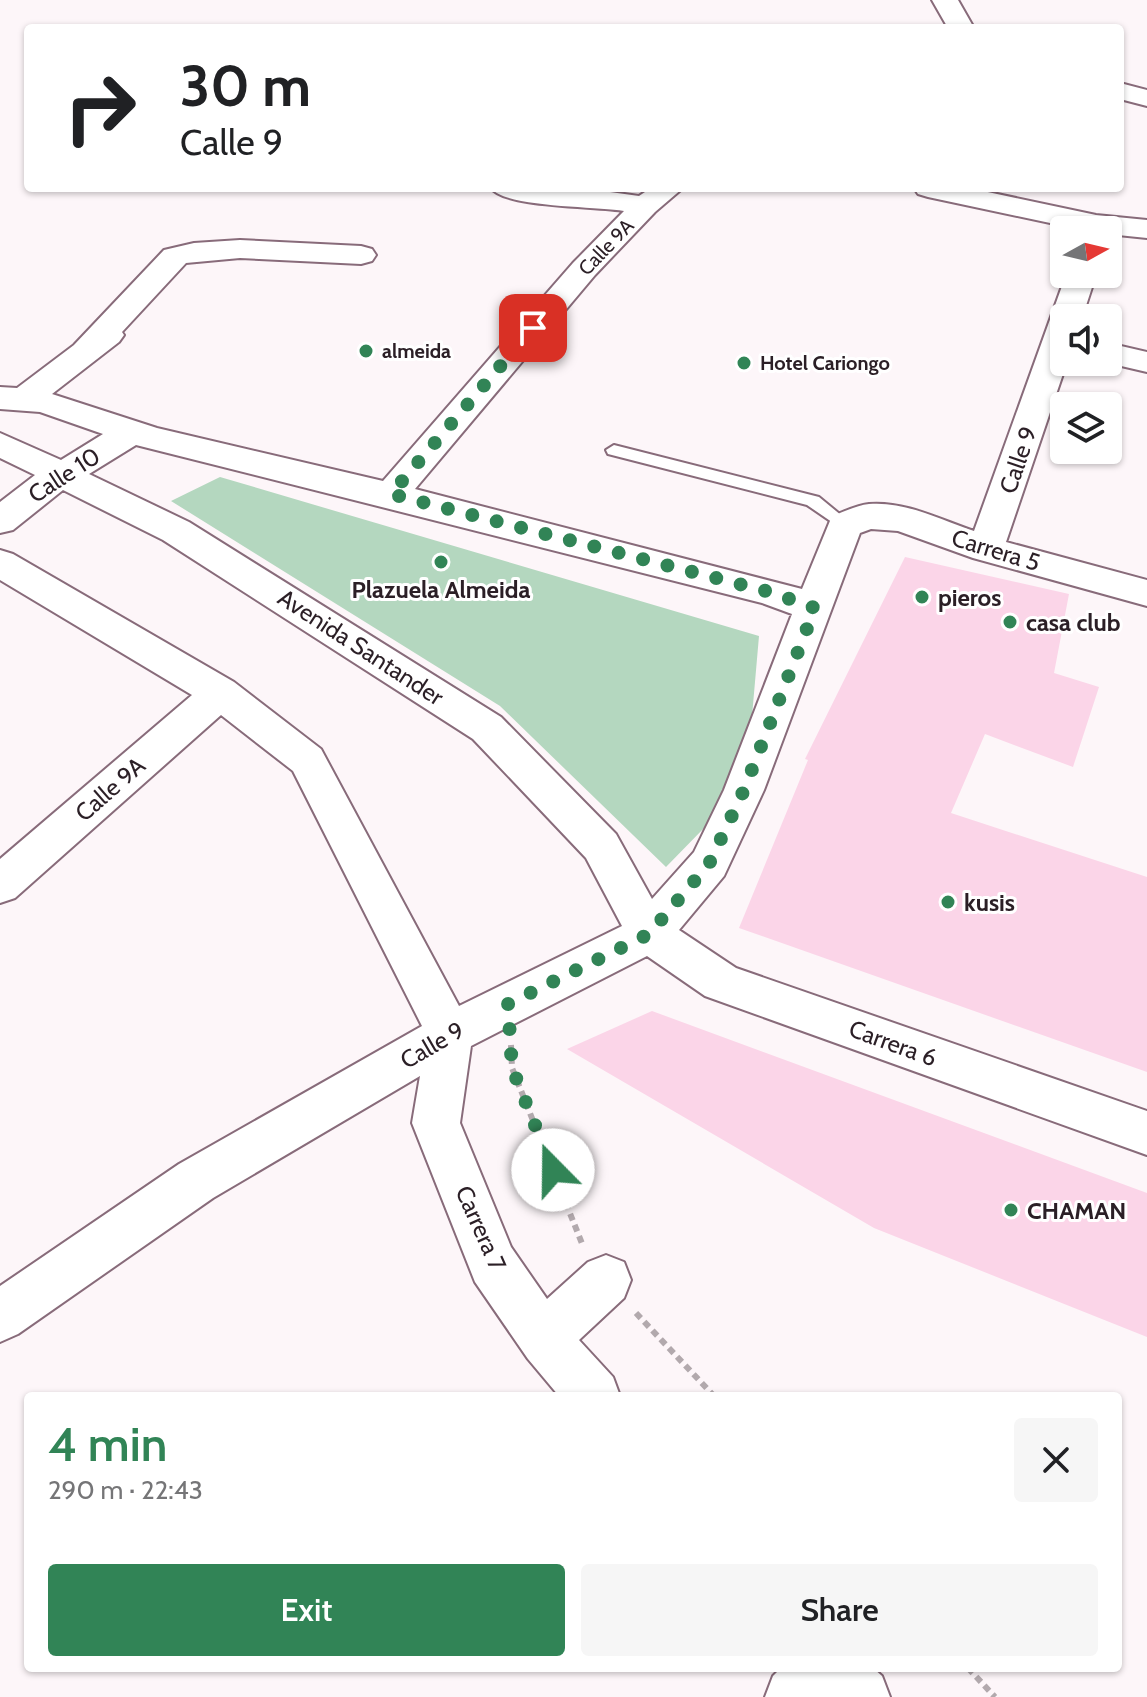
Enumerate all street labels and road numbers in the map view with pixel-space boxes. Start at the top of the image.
street label: Calle 9A [573,213,639,280]
street label: Calle 9 [993,423,1043,497]
street label: Calle 10 [23,441,105,509]
street label: Carrera 5 [948,523,1044,577]
street label: Avenida Santander [273,583,450,712]
street label: Calle 9A [69,751,151,827]
street label: Carrera 6 [845,1014,941,1072]
street label: Calle 9 [395,1015,469,1075]
street label: Carrera 7 [449,1181,513,1275]

